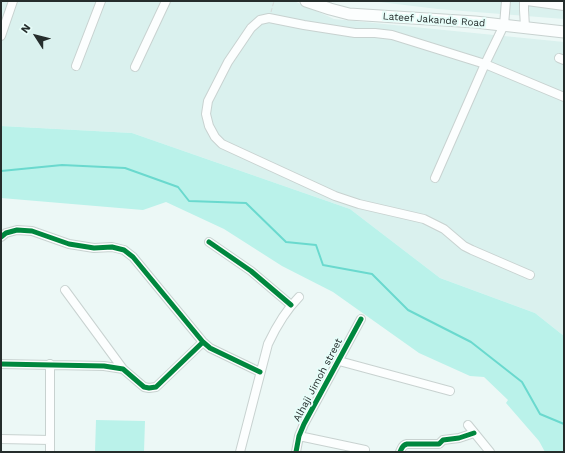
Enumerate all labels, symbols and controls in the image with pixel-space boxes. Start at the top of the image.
street label: Lateef Jakande Road [382,10,486,30]
north arrow [16,16,56,56]
text: N [18,22,34,36]
street label: Alhaji Jimoh street [291,336,345,424]

